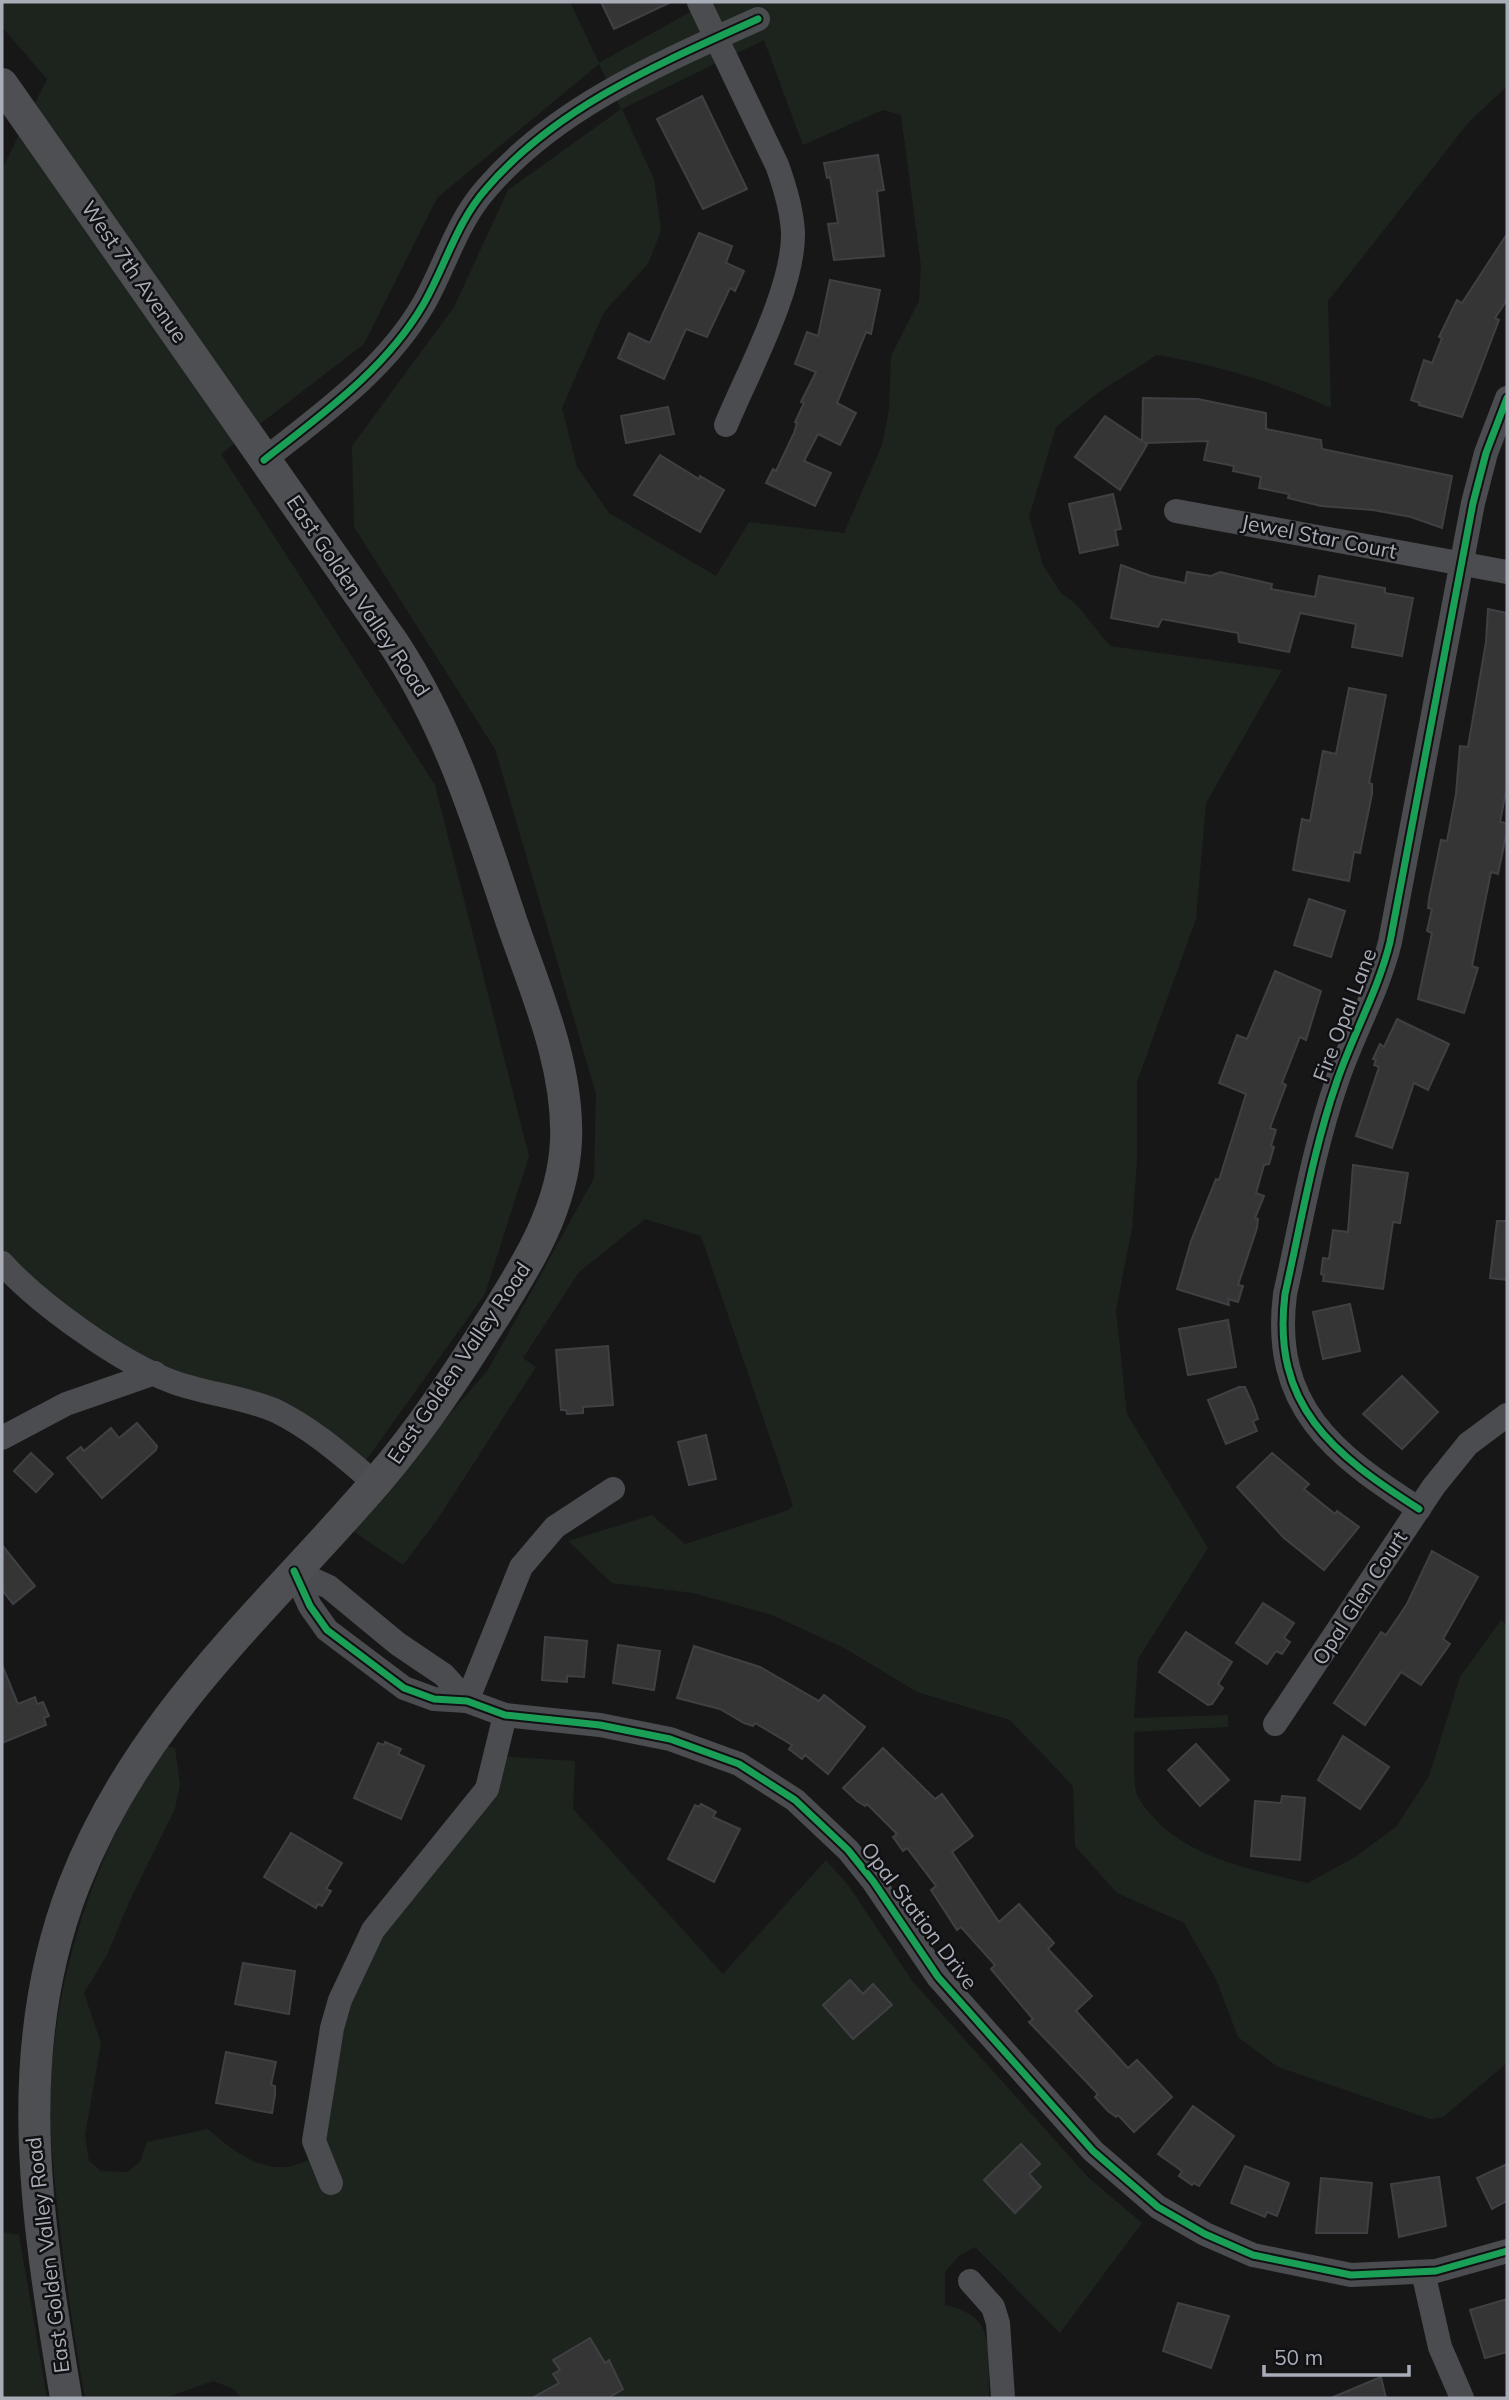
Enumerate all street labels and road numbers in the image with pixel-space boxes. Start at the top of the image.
street label: West 7th Avenue [76,195,194,348]
street label: East Golden Valley Road [282,490,436,701]
street label: Jewel Star Court [1239,508,1399,564]
street label: Fire Opal Lane [1307,944,1381,1085]
street label: East Golden Valley Road [381,1257,535,1468]
street label: Opal Glen Court [1306,1525,1412,1669]
street label: Opal Station Drive [856,1837,984,1994]
street label: East Golden Valley Road [20,2136,74,2375]

